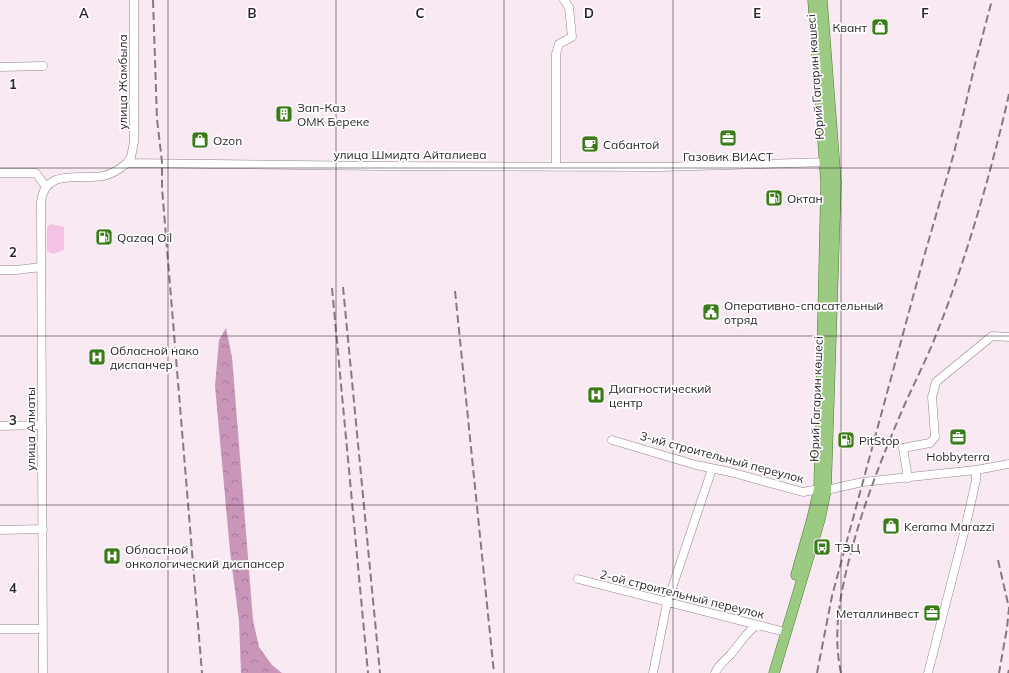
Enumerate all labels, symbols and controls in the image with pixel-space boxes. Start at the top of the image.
text: A [79,5,89,21]
text: B [248,5,257,21]
text: C [416,5,425,21]
text: D [584,5,594,21]
text: E [753,5,761,21]
text: F [921,5,929,21]
street label: Юрий Гагарин көшесі [803,14,827,140]
shop icon: Квант [870,17,890,37]
place label: Квант [832,20,868,35]
street label: улица Жамбыла [115,34,130,130]
text: 1 [9,76,17,92]
place label: Зап-Каз ОМК Береке [297,100,370,129]
building icon: Зап-Каз ОМК Береке [274,104,294,124]
office icon: Газовик ВИАСТ [718,128,738,148]
shop icon: Ozon [190,130,210,150]
place label: Ozon [213,133,242,148]
cafe icon: Сабантой [580,134,600,154]
place label: Сабантой [603,137,659,152]
street label: улица Шмидта Айталиева [333,147,487,162]
place label: Газовик ВИАСТ [683,149,774,164]
fuel station icon: Октан [764,188,784,208]
place label: Октан [787,191,823,206]
fuel station icon: Qazaq Oil [94,227,114,247]
place label: Qazaq Oil [117,230,172,245]
text: 2 [9,244,17,260]
place label: Оперативно-спасательный отряд [724,298,884,327]
public building icon: Оперативно-спасательный отряд [701,302,721,322]
street label: Юрий Гагарин көшесі [806,336,826,462]
place label: Обласной нако диспанчер [110,343,199,372]
hospital icon: Обласной нако диспанчер [87,347,107,367]
place label: Диагностический центр [609,381,711,410]
hospital icon: Диагностический центр [586,385,606,405]
street label: улица Алматы [23,387,38,471]
text: 3 [9,412,17,428]
office icon: Hobbyterra [948,427,968,447]
street label: 3-ий строительный переулок [638,428,806,486]
fuel station icon: PitStop [836,430,856,450]
place label: PitStop [859,433,900,448]
place label: Hobbyterra [926,449,990,464]
shop icon: Kerama Marazzi [881,516,901,536]
place label: Kerama Marazzi [904,519,995,534]
bus stop icon: ТЭЦ [812,537,832,557]
place label: ТЭЦ [835,540,861,555]
place label: Областной онкологический диспансер [125,542,284,571]
hospital icon: Областной онкологический диспансер [102,546,122,566]
street label: 2-ой строительный переулок [598,566,766,622]
text: 4 [9,580,17,596]
office icon: Металлинвест [922,603,942,623]
place label: Металлинвест [836,606,920,621]

